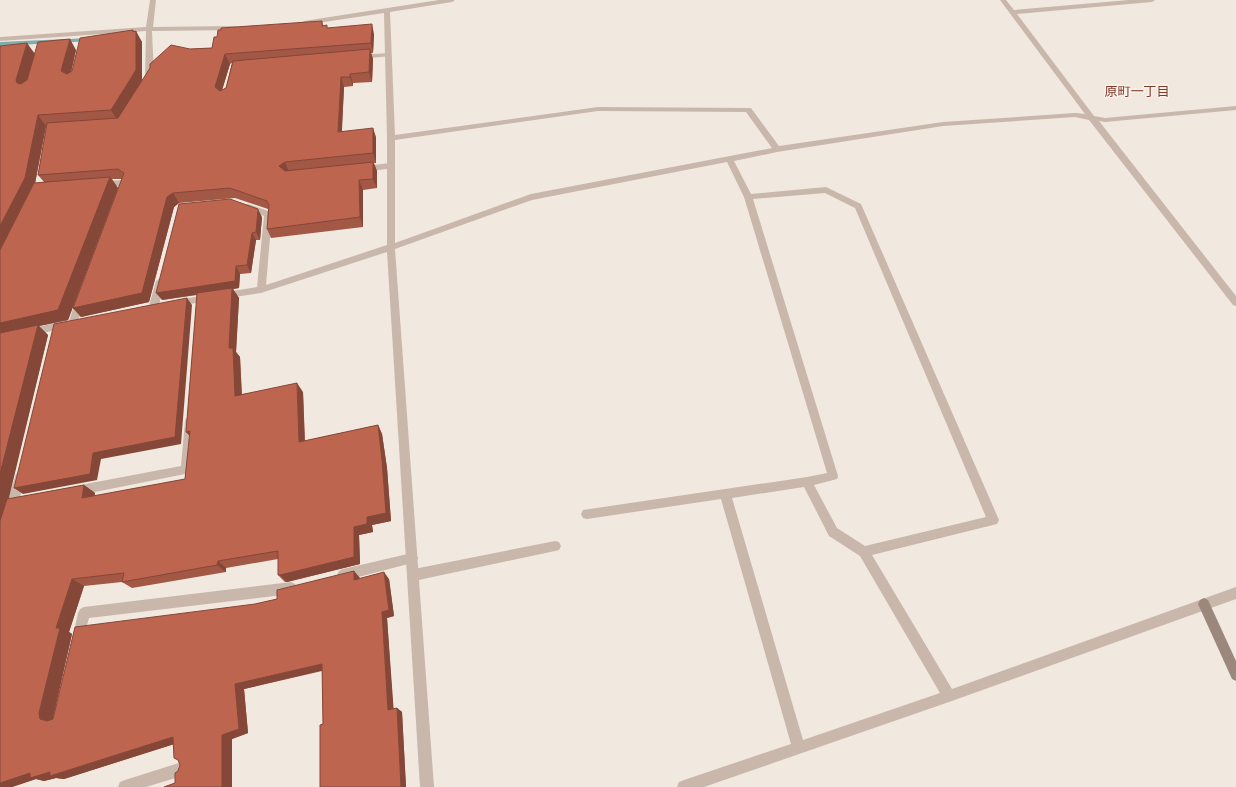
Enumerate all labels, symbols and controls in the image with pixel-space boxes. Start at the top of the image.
district label: 原町一丁目 [1104,83,1170,100]

